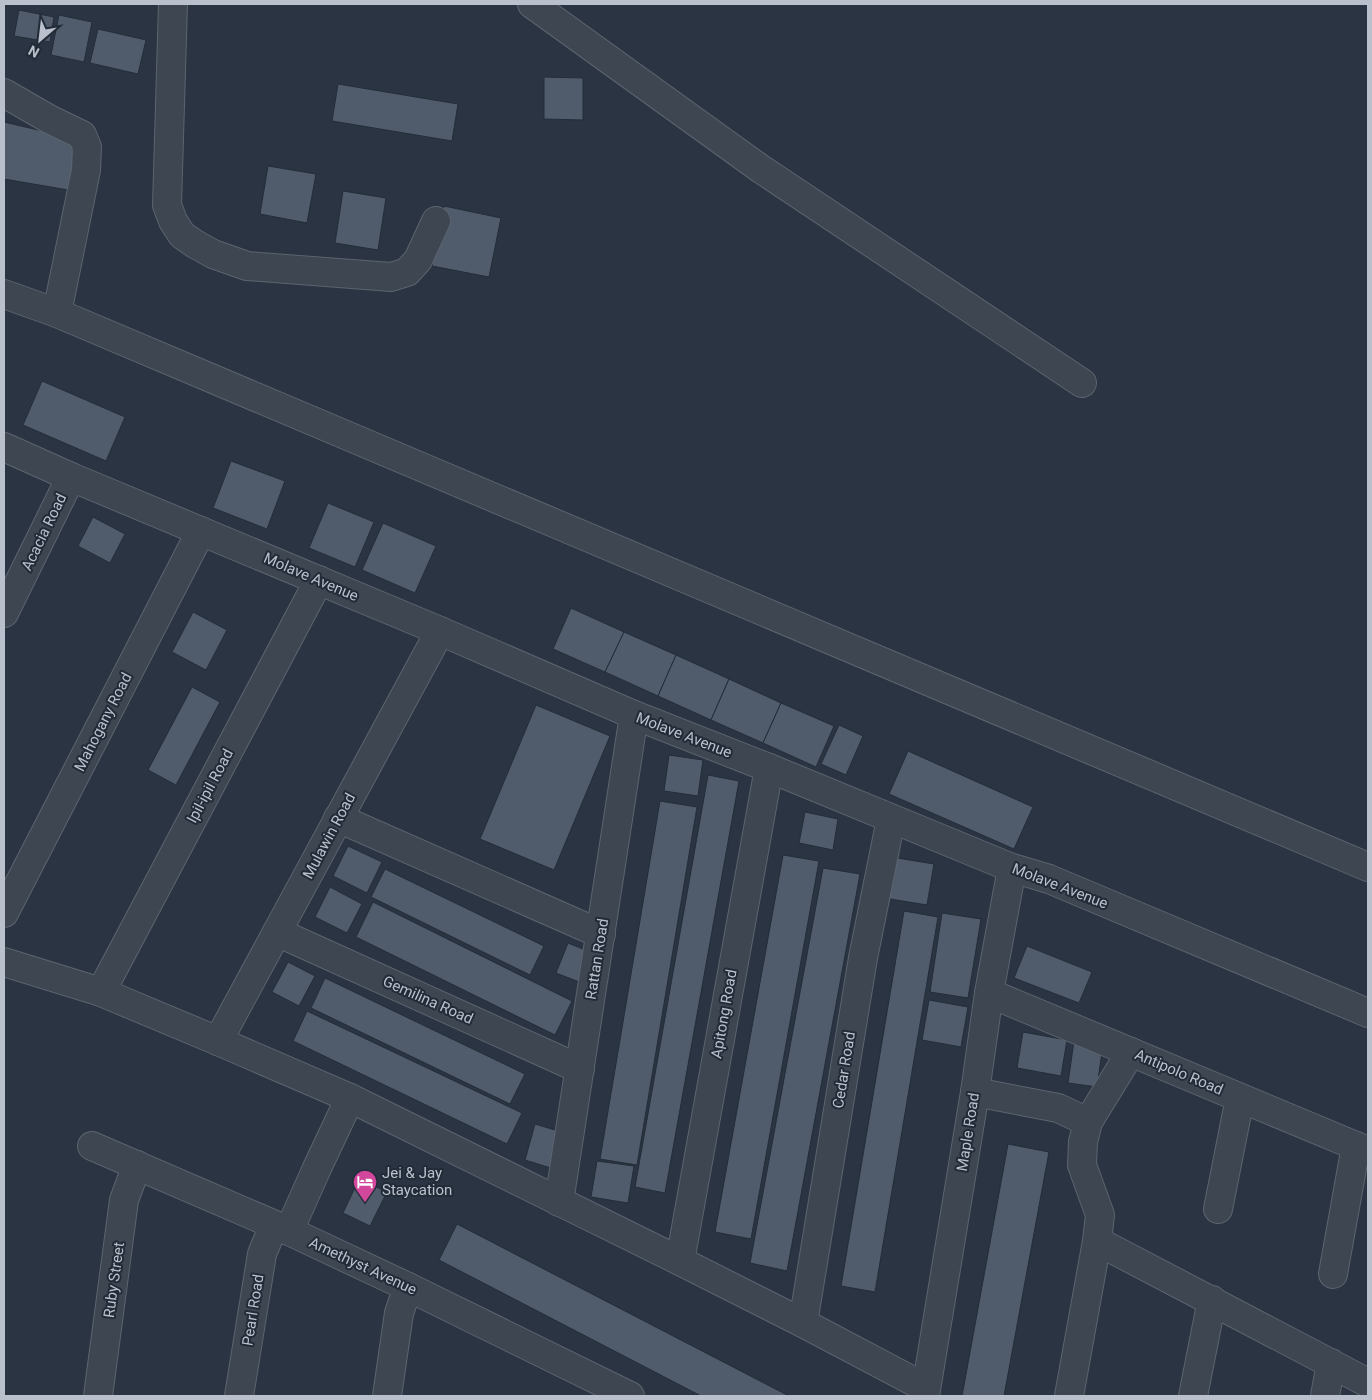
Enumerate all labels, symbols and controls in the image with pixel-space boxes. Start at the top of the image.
north arrow [15,15,65,65]
text: N [26,42,42,61]
street label: Acacia Road [18,490,70,574]
street label: Molave Avenue [261,549,361,605]
street label: Mahogany Road [70,670,136,774]
street label: Molave Avenue [634,708,735,762]
street label: Ipil-ipil Road [183,746,237,826]
street label: Mulawin Road [299,790,359,882]
street label: Molave Avenue [1010,859,1111,913]
street label: Rattan Road [582,917,612,1001]
street label: Apitong Road [707,968,741,1060]
street label: Gemilina Road [380,972,476,1028]
street label: Cedar Road [829,1030,859,1110]
street label: Antipolo Road [1132,1045,1226,1099]
street label: Maple Road [953,1091,983,1173]
place label: Jei & Jay Staycation [382,1164,452,1199]
hotel icon: Jei & Jay Staycation [352,1169,378,1203]
street label: Amethyst Avenue [306,1233,420,1299]
street label: Ruby Street [100,1241,128,1319]
street label: Pearl Road [238,1273,268,1347]

